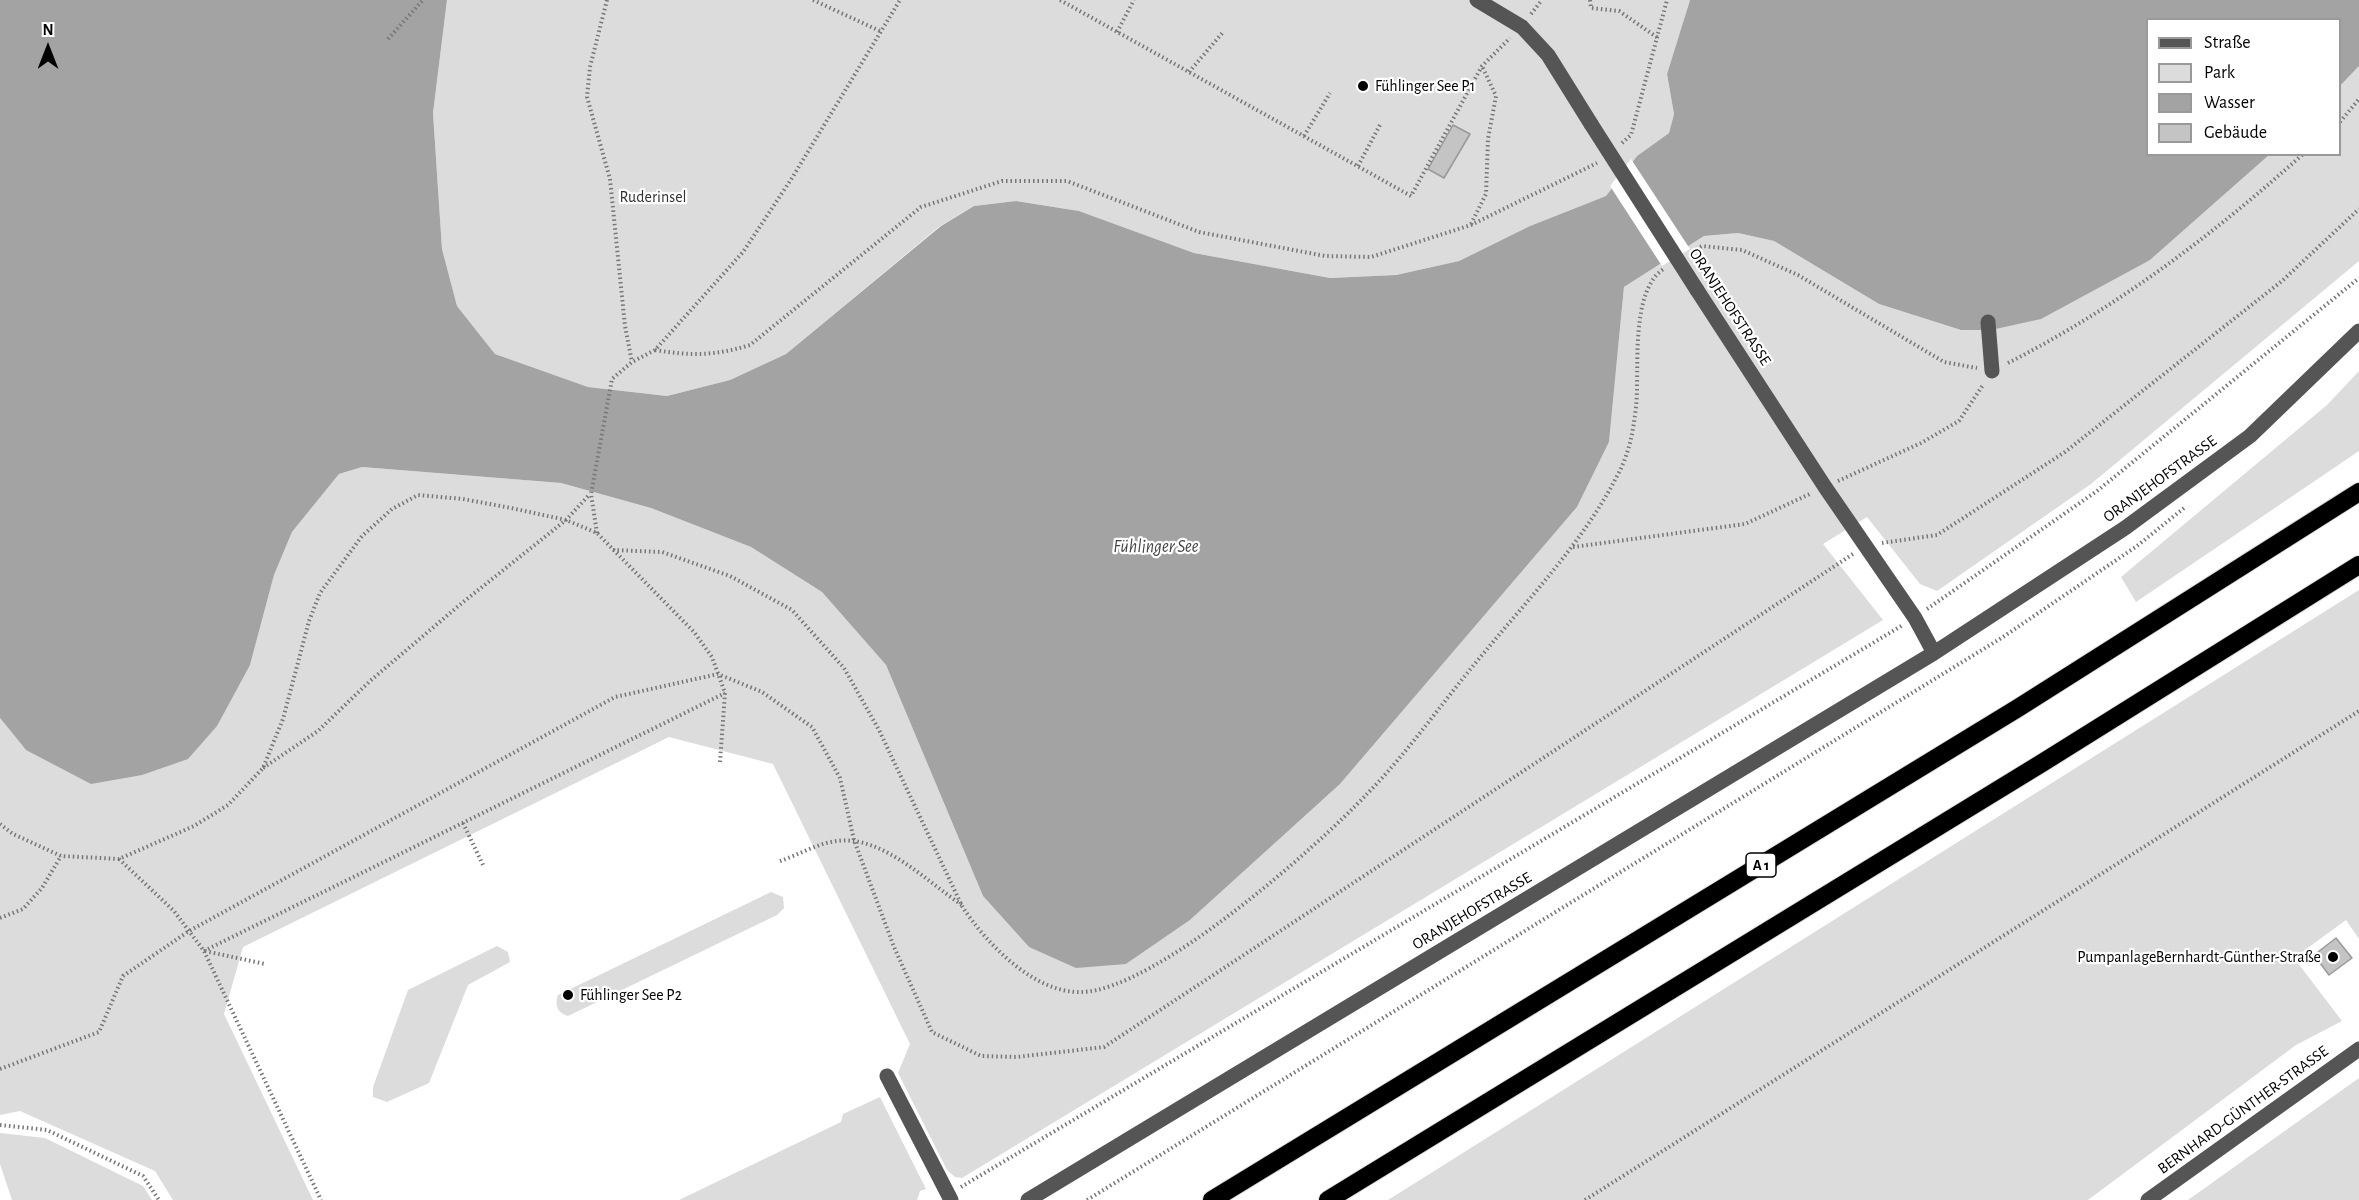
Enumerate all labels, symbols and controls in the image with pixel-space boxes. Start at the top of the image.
north arrow [18,18,78,78]
legend [2146,18,2341,156]
text: N [42,22,54,38]
text: Straße [2204,34,2250,52]
text: Park [2204,64,2235,82]
place label: Fühlinger See P1 [1375,76,1475,96]
marker: Fühlinger See P1 [1356,79,1370,93]
text: Wasser [2204,94,2255,112]
text: Gebäude [2204,124,2267,142]
park label: Ruderinsel [620,187,686,207]
street label: ORANJEHOFSTRASSE [1685,245,1775,369]
street label: ORANJEHOFSTRASSE [2099,431,2221,527]
water label: Fühlinger See [1113,536,1199,558]
road number: A 1 [1746,853,1776,877]
street label: ORANJEHOFSTRASSE [1409,868,1535,954]
place label: PumpanlageBernhardt-Günther-Straße [2077,947,2321,967]
marker: PumpanlageBernhardt-Günther-Straße [2326,950,2340,964]
place label: Fühlinger See P2 [580,985,682,1005]
marker: Fühlinger See P2 [561,988,575,1002]
street label: BERNHARD-GÜNTHER-STRASSE [2154,1042,2332,1178]

